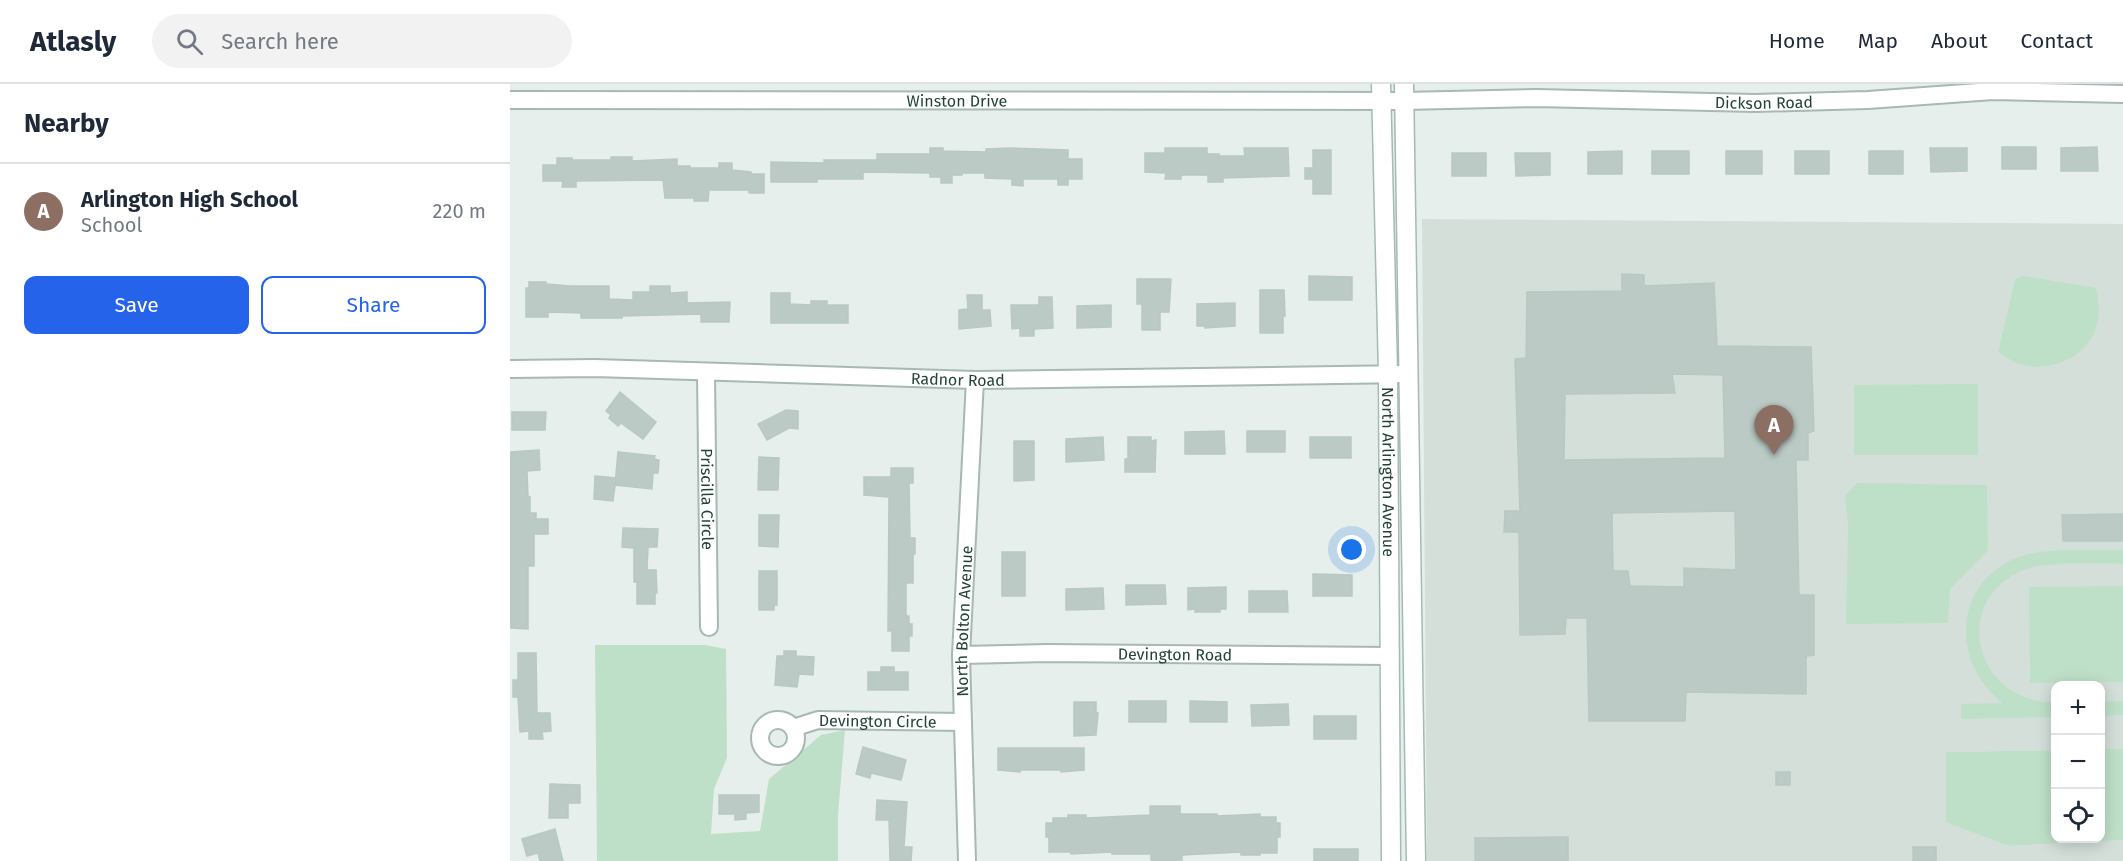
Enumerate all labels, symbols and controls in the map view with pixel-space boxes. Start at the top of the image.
search box [152,14,572,68]
text: Atlasly [30,25,116,58]
icon: search [173,25,206,58]
text: Search here [221,28,339,55]
text: Home [1769,28,1825,54]
text: Map [1858,28,1898,54]
text: About [1931,28,1988,54]
text: Contact [2021,28,2093,54]
street label: Winston Drive [907,91,1007,110]
street label: Dickson Road [1715,92,1813,113]
text: Nearby [24,108,109,139]
text: Arlington High School [81,186,298,213]
text: A [38,199,49,223]
text: 220 m [433,199,486,223]
text: School [81,213,142,237]
button: Save [24,276,249,334]
button: Share [261,276,486,334]
street label: Radnor Road [911,368,1005,390]
street label: North Arlington Avenue [1379,387,1399,557]
pin: A [1754,406,1794,455]
street label: Priscilla Circle [697,448,718,550]
your location [1337,535,1366,564]
street label: North Bolton Avenue [952,545,976,697]
street label: Devington Road [1118,644,1232,664]
map controls [2051,681,2105,843]
button: + [2051,681,2105,735]
street label: Devington Circle [819,711,937,731]
button: − [2051,735,2105,789]
button: locate [2051,789,2105,843]

